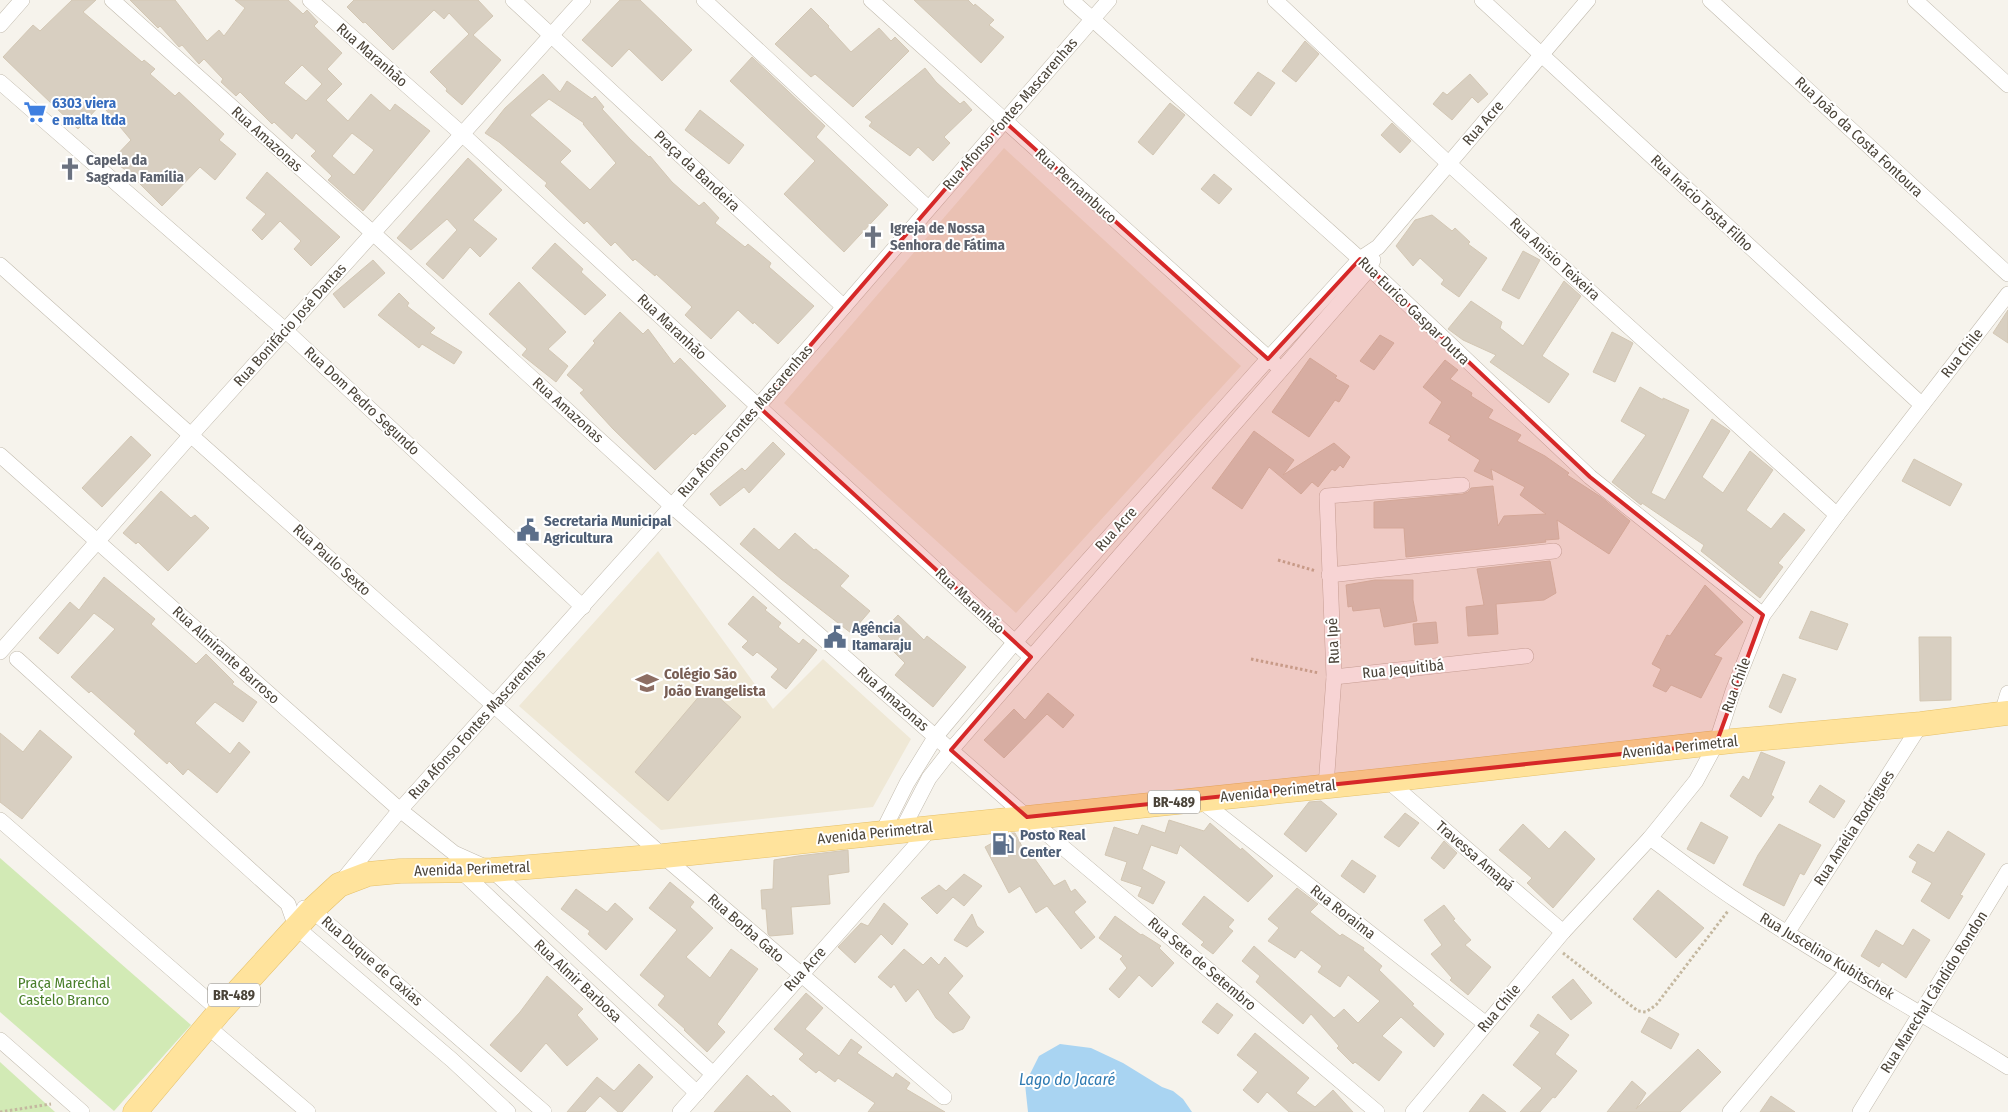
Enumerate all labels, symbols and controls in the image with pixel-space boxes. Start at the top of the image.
street label: Rua Maranhão [333,19,411,91]
street label: Rua Afonso Fontes Mascarenhas [939,34,1081,194]
street label: Rua João da Costa Fontoura [1791,73,1927,201]
place label: 6303 viera e malta ltda [52,94,127,129]
street label: Rua Acre [1459,97,1507,149]
supermarket icon: 6303 viera e malta ltda [22,99,48,125]
street label: Rua Amazonas [228,103,306,175]
street label: Praça da Bandeira [650,127,744,215]
street label: Rua Pernambuco [1031,145,1121,227]
place label: Capela da Sagrada Família [86,151,185,186]
street label: Rua Inácio Tosta Filho [1647,151,1757,255]
church icon: Capela da Sagrada Família [57,156,83,182]
street label: Rua Anisio Teixeira [1506,214,1604,304]
place label: Igreja de Nossa Senhora de Fátima [890,219,1005,254]
church icon: Igreja de Nossa Senhora de Fátima [860,224,886,250]
street label: Rua Eurico Gaspar Dutra [1355,253,1473,369]
street label: Rua Bonifácio José Dantas [230,260,350,390]
street label: Rua Maranhão [634,290,710,364]
street label: Rua Chile [1937,325,1987,381]
street label: Rua Afonso Fontes Mascarenhas [674,341,816,501]
street label: Rua Dom Pedro Segundo [301,343,423,459]
street label: Rua Amazonas [529,374,607,446]
street label: Rua Acre [1091,503,1141,555]
place label: Secretaria Municipal Agricultura [543,512,672,547]
public building icon: Secretaria Municipal Agricultura [515,517,541,543]
street label: Rua Paulo Sexto [289,520,375,600]
street label: Rua Maranhão [932,564,1008,638]
street label: Rua Almirante Barroso [169,602,283,708]
street label: Rua Ipê [1323,617,1343,665]
place label: Agência Itamaraju [851,619,912,654]
public building icon: Agência Itamaraju [822,624,848,650]
street label: Rua Afonso Fontes Mascarenhas [405,645,549,803]
street label: Rua Chile [1718,655,1754,715]
street label: Rua Jequitibá [1361,656,1445,682]
street label: Rua Amazonas [854,663,932,735]
place label: Colégio São João Evangelista [663,665,766,700]
school or university icon: Colégio São João Evangelista [634,670,660,696]
street label: Avenida Perimetral [1621,732,1739,762]
street label: Rua Amélia Rodrigues [1810,767,1898,889]
street label: Avenida Perimetral [1219,776,1337,806]
road number: BR-489 [1148,790,1200,814]
street label: Travessa Amapá [1432,817,1518,895]
street label: Avenida Perimetral [816,818,934,848]
place label: Posto Real Center [1020,826,1086,861]
fuel station icon: Posto Real Center [990,831,1016,857]
street label: Avenida Perimetral [414,858,530,880]
street label: Rua Roraima [1307,881,1379,943]
street label: Rua Borba Gato [704,890,788,966]
street label: Rua Marechal Cândido Rondon [1877,908,1991,1076]
street label: Rua Juscelino Kubitschek [1757,909,1897,1003]
street label: Rua Duque de Caxias [318,912,426,1010]
street label: Rua Sete de Setembro [1144,914,1260,1015]
street label: Rua Almir Barbosa [530,936,626,1026]
street label: Rua Acre [780,943,830,995]
park label: Praça Marechal Castelo Branco [18,974,110,1009]
street label: Rua Chile [1474,980,1524,1036]
road number: BR-489 [208,984,260,1006]
water label: Lago do Jacaré [1019,1070,1116,1089]

